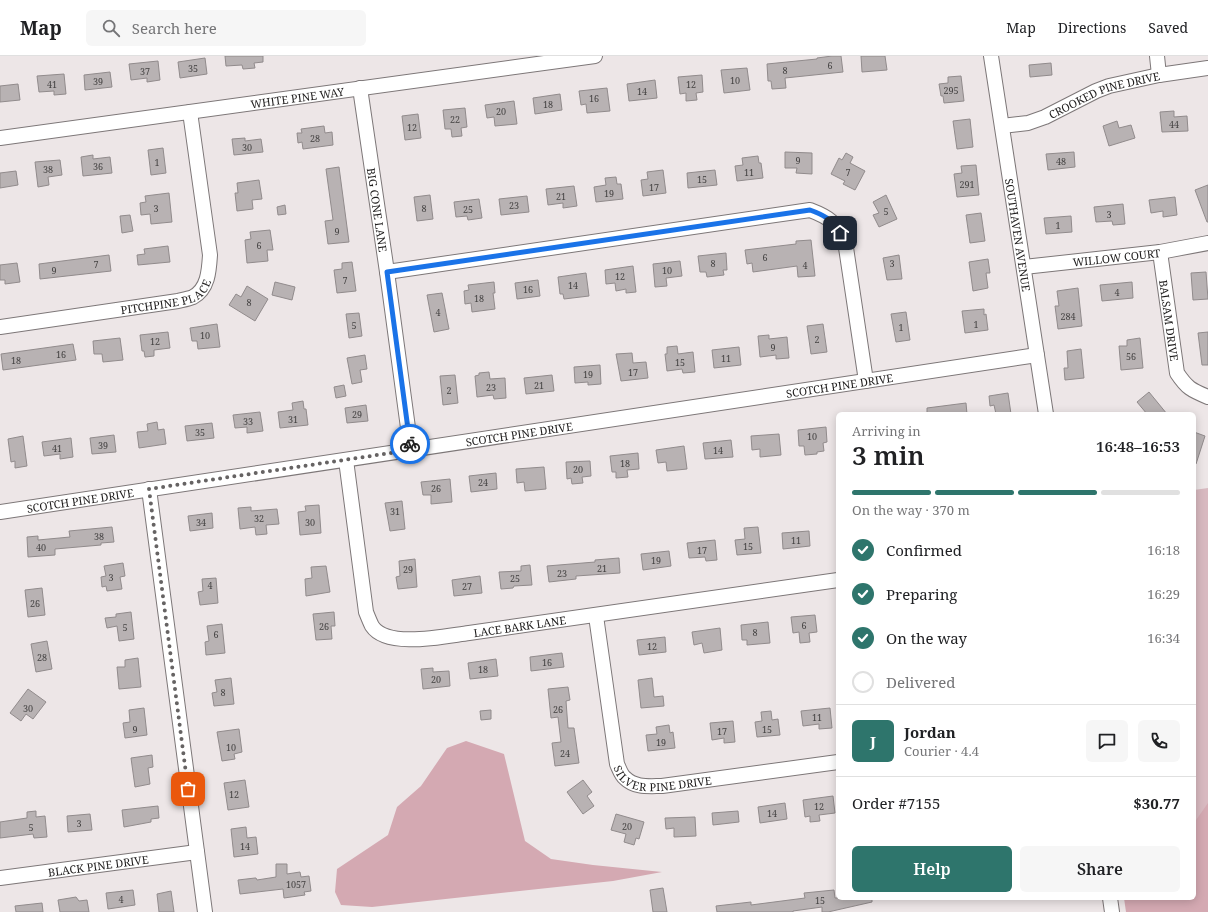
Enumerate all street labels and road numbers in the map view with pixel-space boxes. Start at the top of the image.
street label: CROOKED PINE DRIVE [1046,68,1161,121]
street label: WHITE PINE WAY [249,83,345,111]
street label: BIG CONE LANE [364,167,391,253]
street label: SOUTHAVEN AVENUE [1002,177,1035,293]
street label: WILLOW COURT [1072,244,1161,269]
street label: PITCHPINE PLACE [120,277,214,317]
street label: BALSAM DRIVE [1156,279,1183,362]
street label: SCOTCH PINE DRIVE [785,369,894,400]
street label: SCOTCH PINE DRIVE [465,418,574,449]
street label: SCOTCH PINE DRIVE [26,484,135,515]
street label: LACE BARK LANE [472,612,567,640]
street label: SILVER PINE DRIVE [611,763,713,794]
street label: BLACK PINE DRIVE [47,851,150,879]

